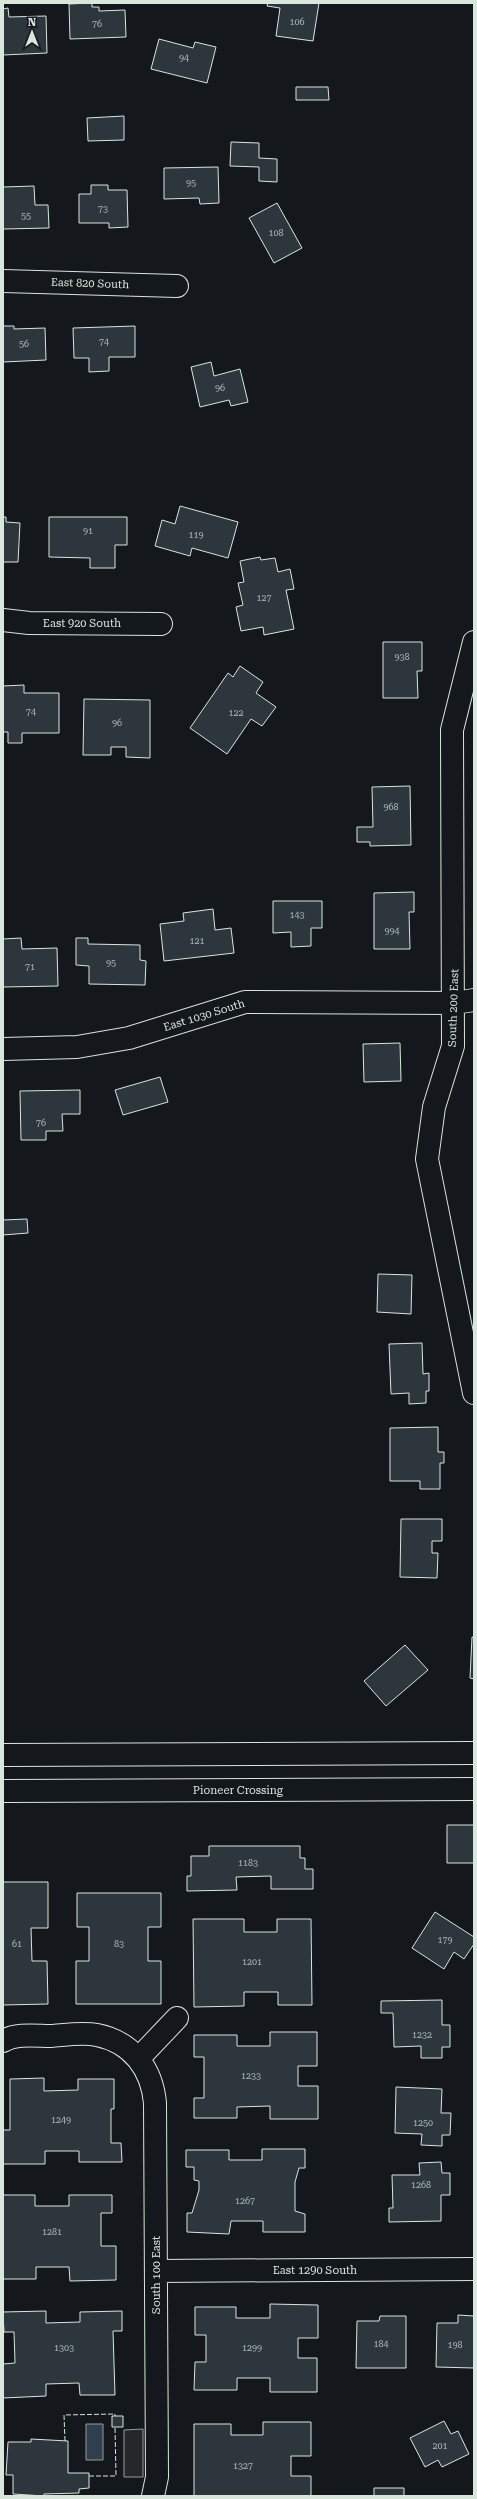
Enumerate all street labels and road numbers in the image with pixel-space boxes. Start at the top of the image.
street label: East 820 South [51,276,129,291]
street label: East 920 South [43,617,121,630]
street label: South 200 East [446,969,461,1047]
street label: East 1030 South [162,997,246,1034]
street label: Pioneer Crossing [193,1784,284,1797]
street label: South 100 East [150,2236,163,2314]
street label: East 1290 South [273,2264,357,2277]

